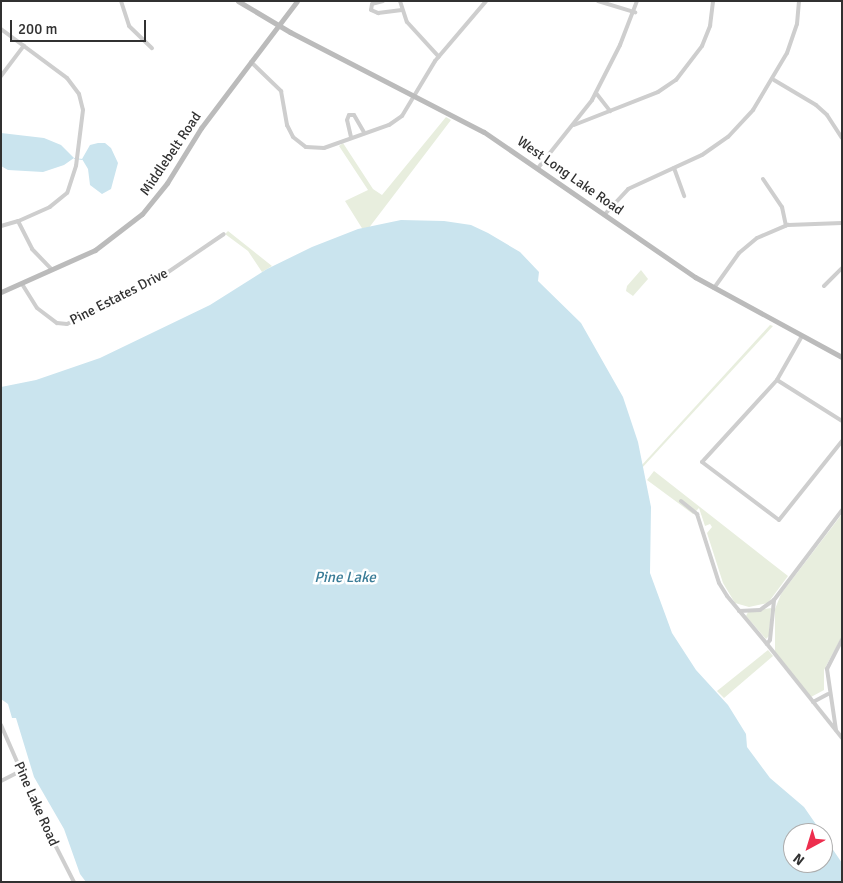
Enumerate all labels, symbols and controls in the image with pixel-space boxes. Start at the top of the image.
scale bar [12,10,149,42]
text: 200 m [18,20,58,38]
street label: Middlebelt Road [137,109,205,199]
street label: West Long Lake Road [514,133,626,219]
street label: Pine Estates Drive [67,265,171,329]
water label: Pine Lake [314,569,376,587]
street label: Pine Lake Road [10,759,62,849]
north arrow [783,823,833,873]
text: N [790,850,808,869]

